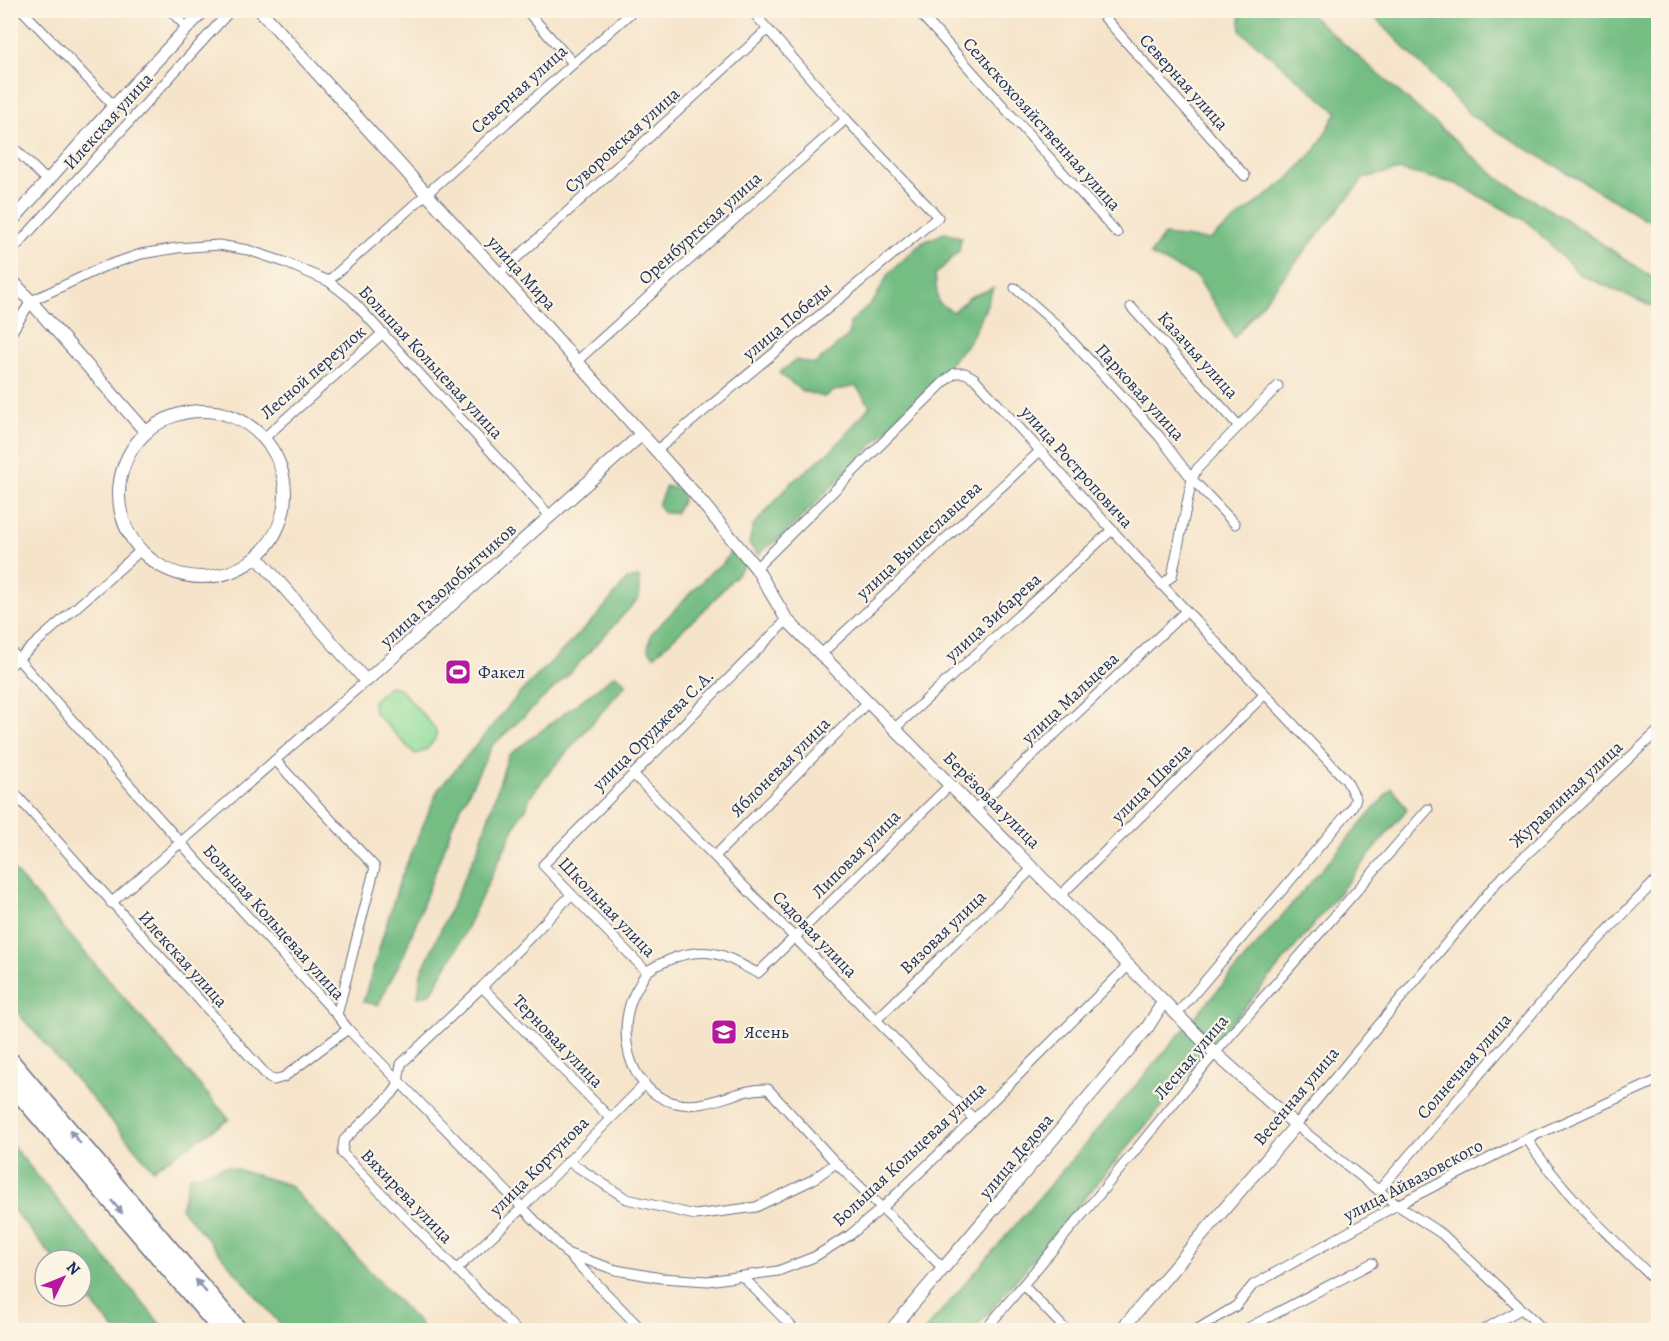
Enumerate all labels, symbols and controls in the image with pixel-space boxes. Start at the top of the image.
street label: Северная улица [1134,29,1234,136]
street label: Сельскохозяйственная улица [957,32,1127,217]
street label: Северная улица [466,39,573,139]
street label: Илекская улица [58,67,159,175]
street label: Суворовская улица [559,81,685,198]
street label: Оренбургская улица [633,166,767,290]
street label: улица Мира [481,230,562,316]
street label: улица Победы [737,277,837,366]
street label: Большая Кольцевая улица [353,280,509,445]
street label: Казачья улица [1152,306,1244,405]
street label: Лесной переулок [255,319,371,425]
street label: Парковая улица [1090,338,1191,446]
street label: улица Ростроповича [1015,400,1139,534]
street label: улица Вышеславцева [850,475,988,605]
street label: улица Газодобытчиков [374,517,521,653]
street label: улица Зибарева [939,567,1047,667]
street label: улица Мальцева [1015,646,1124,750]
sports icon: Факел [443,657,473,687]
place label: Факел [478,660,525,684]
street label: улица Оруджева С.А. [586,664,719,797]
street label: Яблоневая улица [725,711,836,822]
street label: Журавлиная улица [1504,735,1628,853]
street label: улица Швеца [1105,737,1197,829]
street label: Берёзовая улица [938,746,1046,854]
street label: Липовая улица [806,804,906,904]
street label: Большая Кольцевая улица [197,839,351,1006]
street label: Школьная улица [553,852,662,963]
street label: Вязовая улица [895,884,992,979]
street label: Садовая улица [767,885,863,983]
street label: Илекская улица [133,905,234,1013]
street label: Терновая улица [507,989,609,1093]
street label: Солнечная улица [1411,1007,1517,1124]
street label: Лесная улица [1148,1009,1234,1105]
school or university icon: Ясень [709,1017,739,1047]
place label: Ясень [744,1020,789,1044]
street label: Весенная улица [1248,1041,1345,1150]
street label: Большая Кольцевая улица [827,1076,992,1232]
street label: улица Дедова [973,1108,1059,1204]
street label: улица Кортунова [483,1110,595,1222]
one-way arrow [69,1130,82,1145]
street label: улица Айвазовского [1338,1133,1487,1227]
street label: Вяхирева улица [356,1143,459,1249]
one-way arrow [110,1199,123,1215]
north arrow [33,1248,93,1308]
text: N [61,1257,85,1280]
one-way arrow [195,1279,208,1294]

